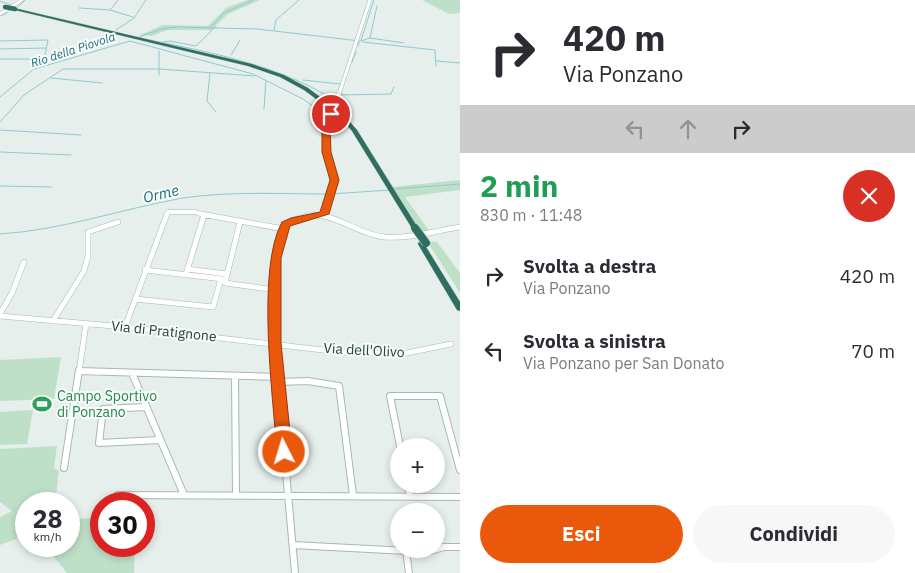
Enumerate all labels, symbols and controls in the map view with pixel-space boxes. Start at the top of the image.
text: 420 m [563,15,666,61]
icon: right [480,20,545,85]
water label: Rio della Piovola [29,29,117,70]
text: Via Ponzano [563,59,683,88]
pin [310,93,352,135]
icon: arrive [317,100,345,128]
icon: left [621,115,649,143]
icon: ahead [674,115,702,143]
icon: right [727,115,755,143]
text: 2 min [480,166,558,205]
button: close [843,170,895,222]
water label: Orme [141,180,181,207]
text: 830 m · 11:48 [480,205,582,225]
text: Svolta a destra [523,254,656,278]
icon: right [480,262,508,290]
text: 420 m [840,264,895,288]
text: Via Ponzano [523,278,611,298]
street label: Via di Pratignone [110,317,218,346]
text: Svolta a sinistra [523,329,666,353]
icon: left [480,337,508,365]
street label: Via dell'Olivo [323,339,405,361]
text: 70 m [851,339,895,363]
text: Via Ponzano per San Donato [523,353,725,373]
place label: Campo Sportivo di Ponzano [57,387,157,421]
sports icon: Campo Sportivo di Ponzano [31,393,53,415]
position arrow [257,425,309,477]
map controls [390,438,445,558]
button: + [390,438,445,493]
speed limit sign: 30 [90,492,155,557]
text: 28 [32,502,63,535]
button: − [390,503,445,558]
button: Esci [480,505,683,563]
button: Condividi [693,505,895,563]
text: km/h [33,529,62,544]

